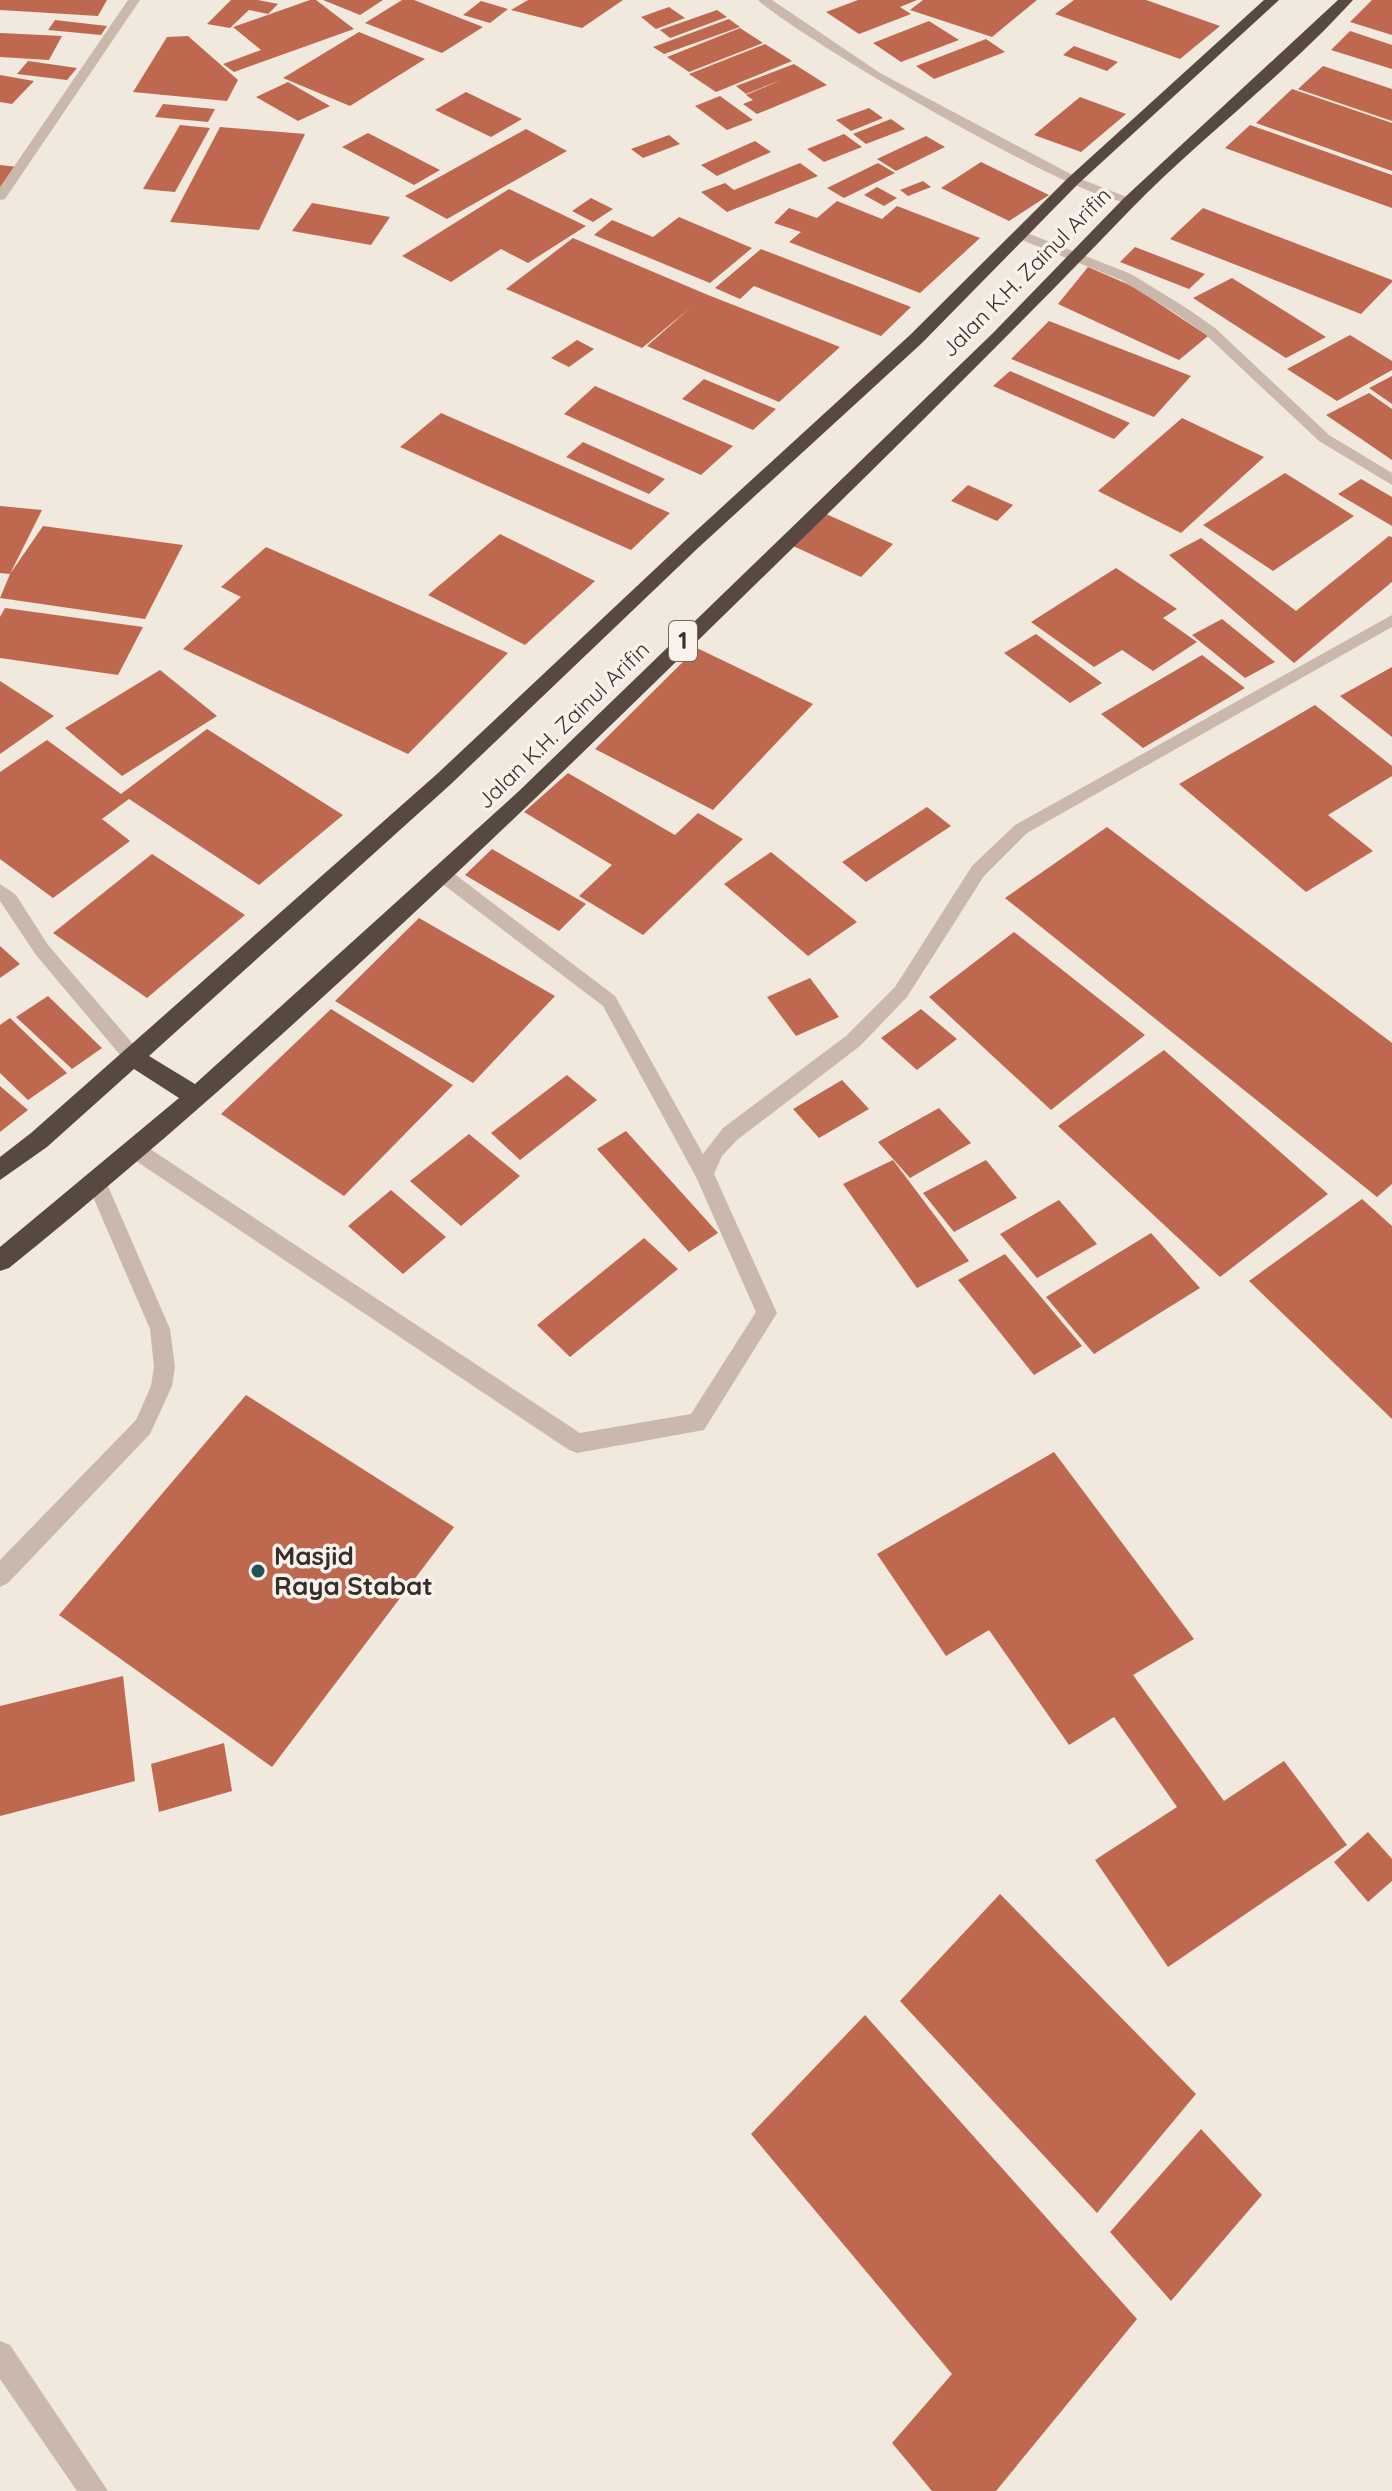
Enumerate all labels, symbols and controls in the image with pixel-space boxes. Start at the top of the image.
street label: Jalan K.H. Zainul Arifin [935,181,1117,363]
road number: 1 [669,621,697,661]
street label: Jalan K.H. Zainul Arifin [471,635,655,815]
place label: Masjid Raya Stabat [274,1539,433,1602]
marker: Masjid Raya Stabat [249,1562,267,1580]

